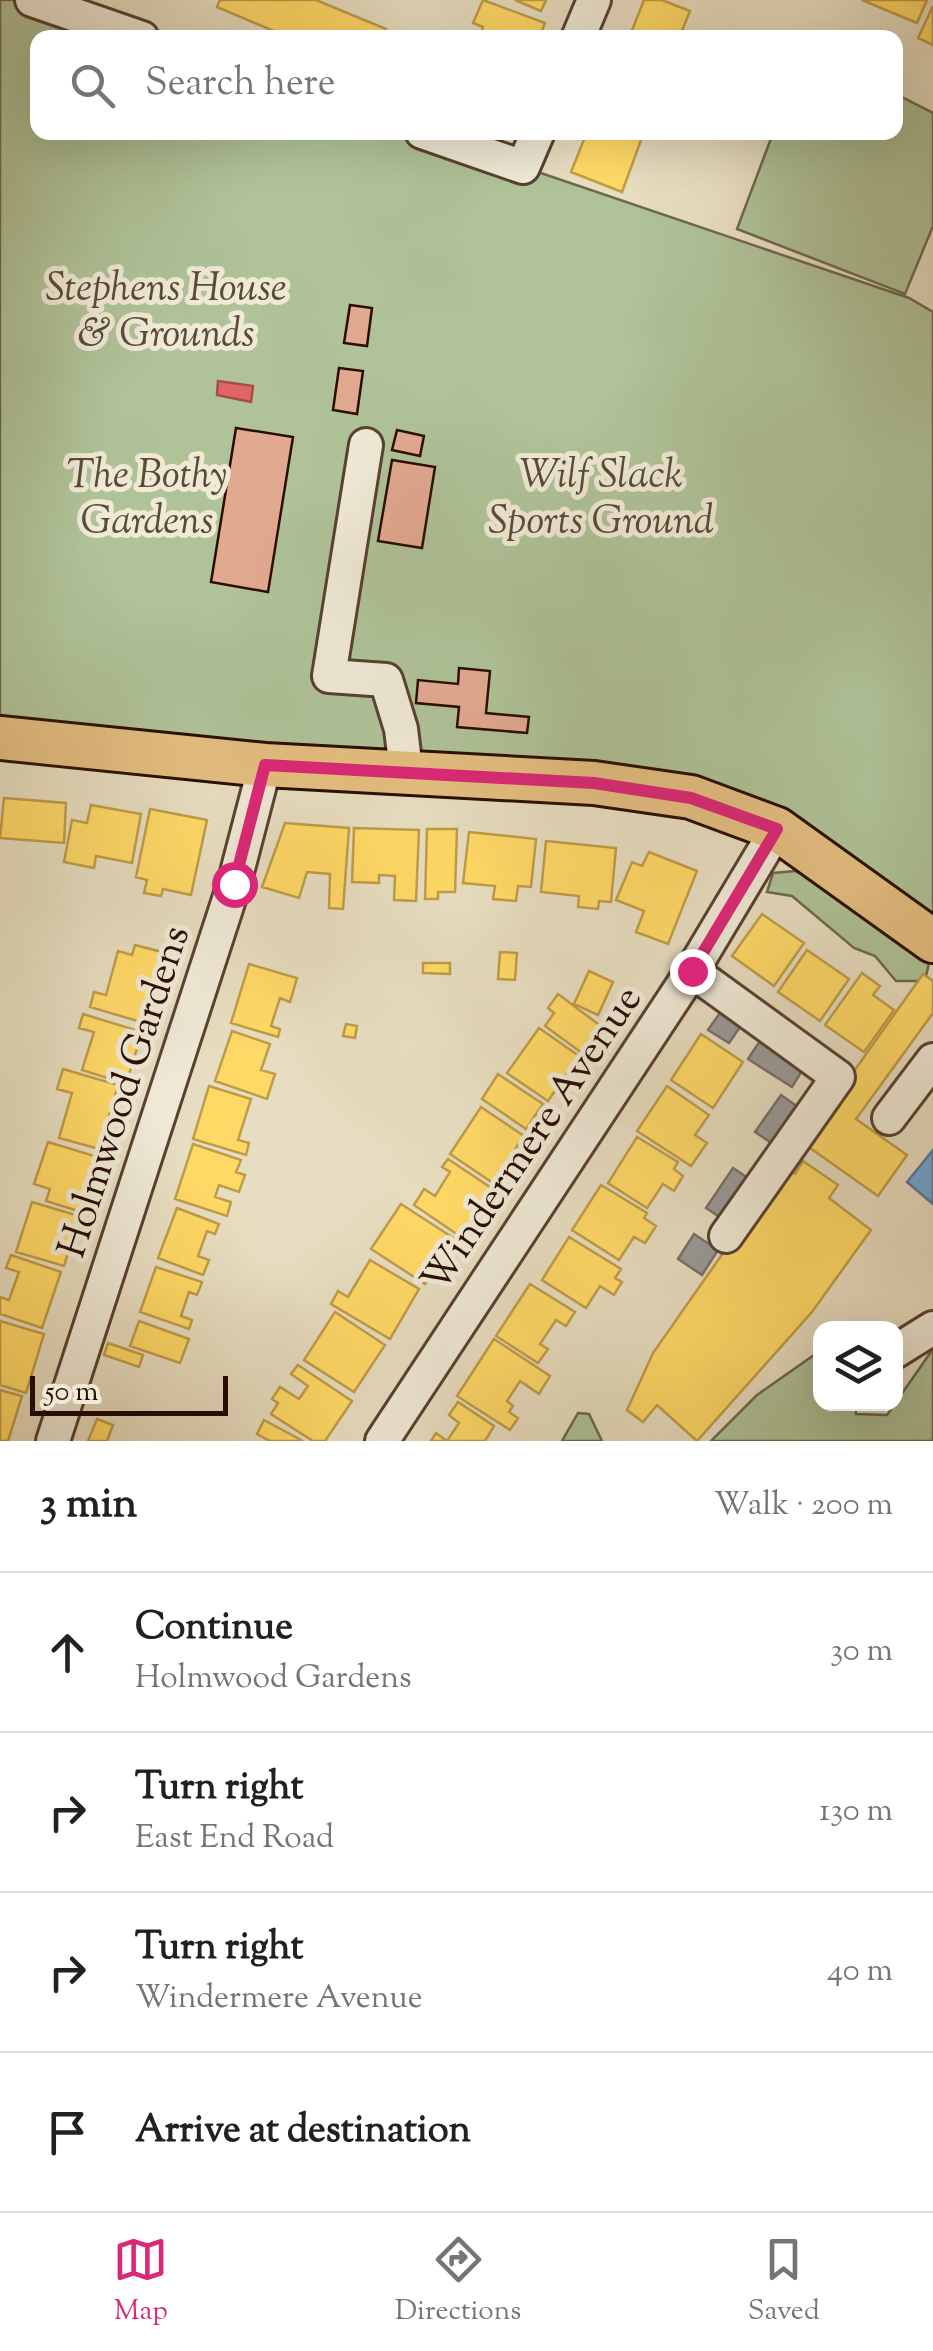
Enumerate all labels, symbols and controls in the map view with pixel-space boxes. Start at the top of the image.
search box [30,30,903,140]
icon: search [65,58,120,113]
text: Search here [145,58,336,112]
park label: Stephens House & Grounds [45,262,287,365]
park label: The Bothy Gardens [67,449,227,552]
park label: Wilf Slack Sports Ground [488,449,714,552]
route start [212,862,258,908]
street label: Holmwood Gardens [46,919,207,1266]
route end [670,949,716,995]
street label: Windermere Avenue [410,976,658,1306]
map controls [813,1321,903,1411]
button: layers [813,1321,903,1411]
scale bar [30,1371,228,1416]
text: 50 m [45,1373,99,1413]
text: 3 min [40,1476,137,1536]
text: Walk · 200 m [714,1483,893,1529]
text: Continue [135,1602,293,1656]
icon: ahead [40,1625,95,1680]
text: 30 m [830,1629,893,1675]
text: Holmwood Gardens [135,1656,412,1702]
text: Turn right [135,1762,303,1816]
icon: right [40,1785,95,1840]
text: 130 m [819,1789,893,1835]
text: East End Road [135,1816,334,1862]
text: Turn right [135,1922,303,1976]
icon: right [40,1945,95,2000]
text: 40 m [827,1949,893,1995]
text: Windermere Avenue [135,1976,423,2022]
icon: arrive [40,2105,95,2160]
text: Arrive at destination [135,2105,471,2159]
tab: Map [113,2232,168,2332]
tab: Directions [395,2232,521,2332]
tab: Saved [748,2232,820,2332]

